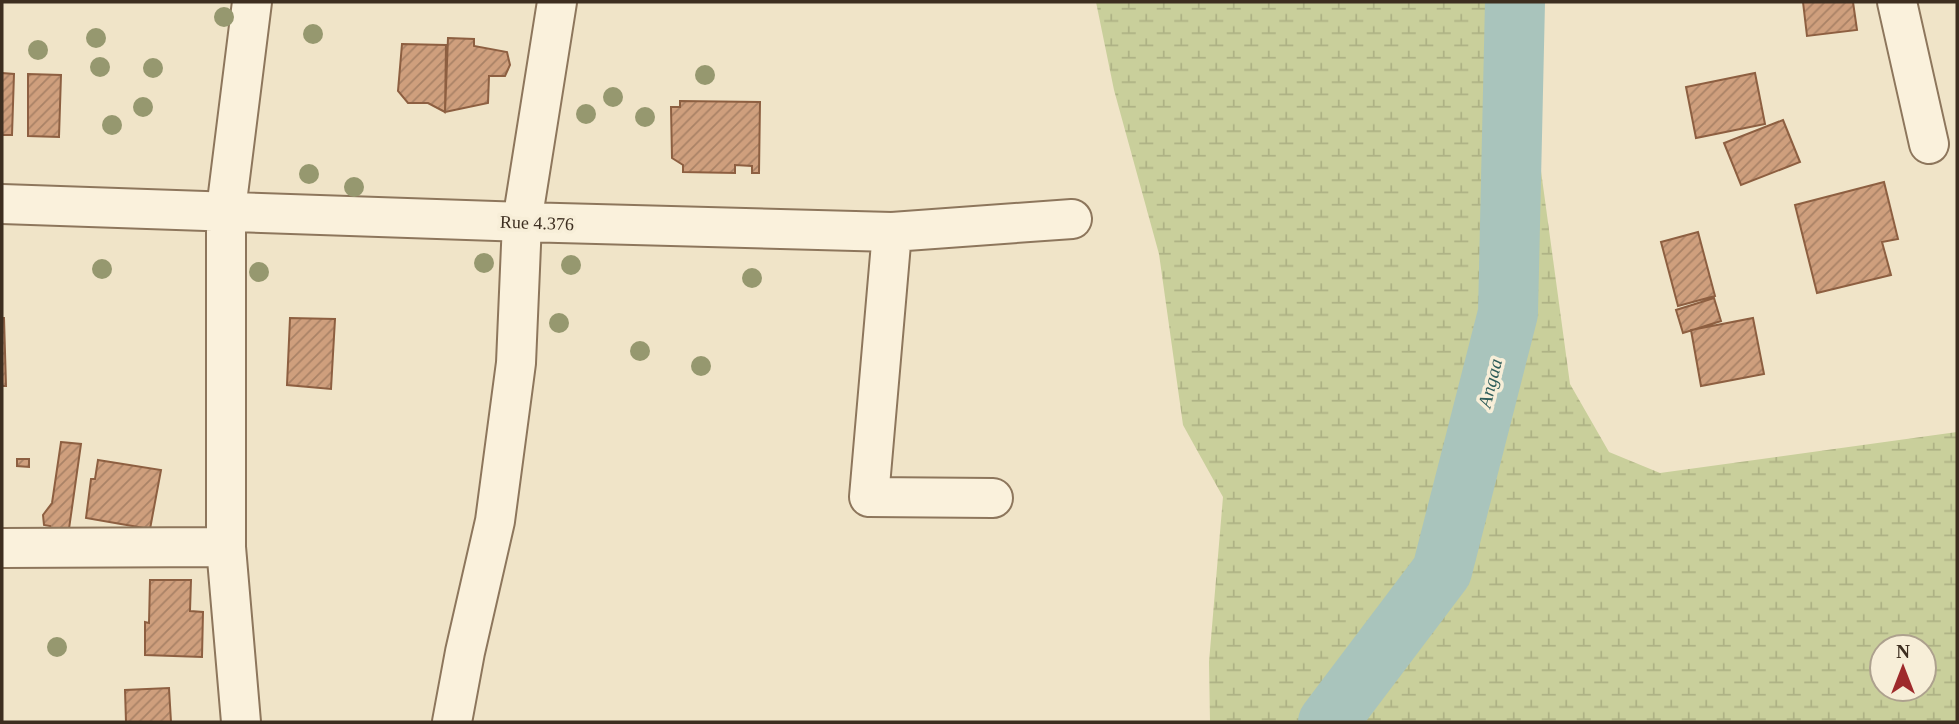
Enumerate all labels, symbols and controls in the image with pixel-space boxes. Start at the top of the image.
street label: Rue 4.376 [500,212,574,234]
water label: Angaa [1473,356,1506,412]
north arrow [1868,633,1938,703]
text: N [1896,641,1910,662]

